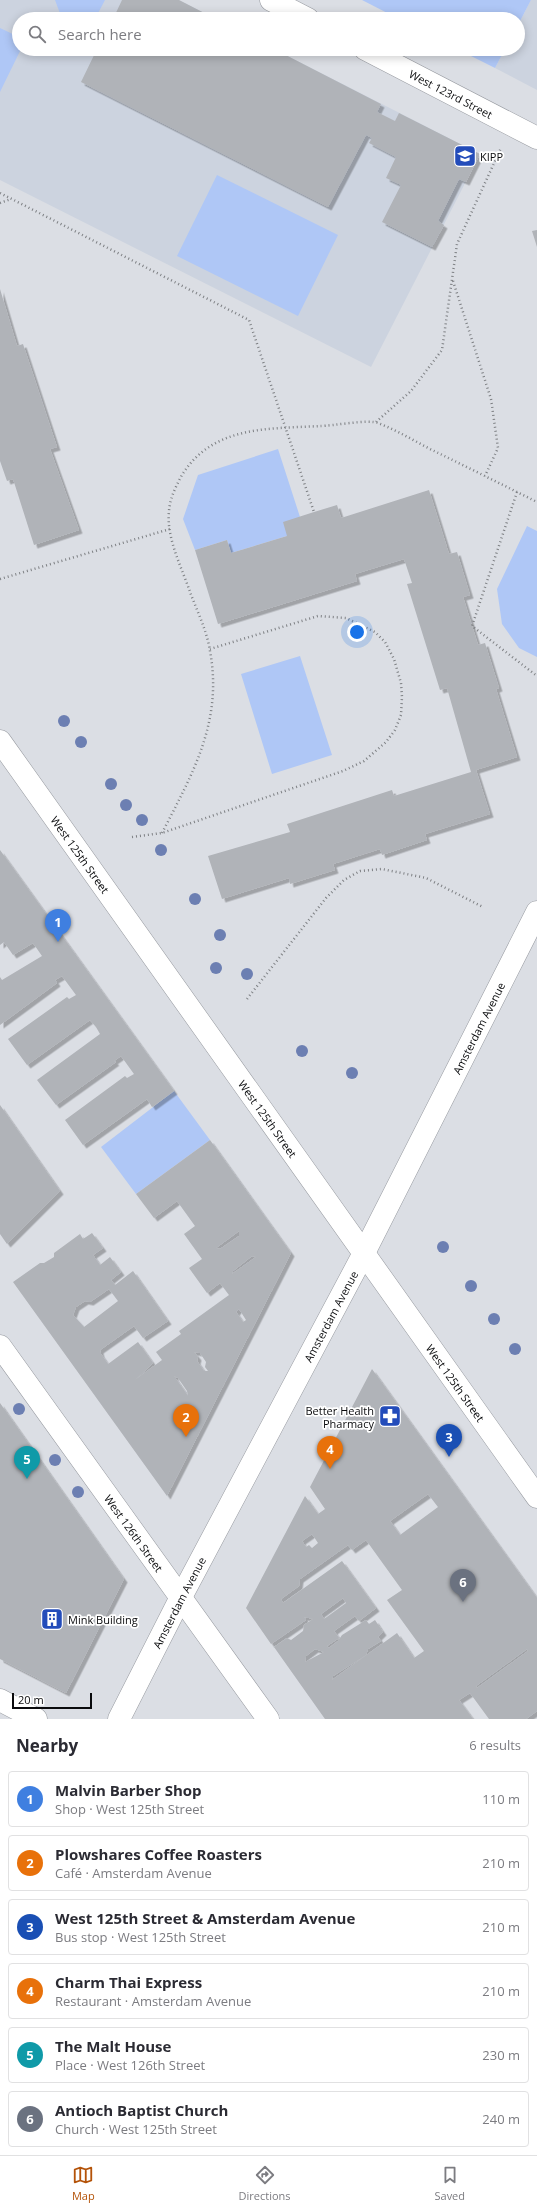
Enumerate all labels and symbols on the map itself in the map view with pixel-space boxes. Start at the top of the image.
street label: West 123rd Street [407,66,496,121]
school or university icon: KIPP [452,143,478,169]
place label: KIPP [480,149,503,164]
your location [347,622,367,642]
street label: West 125th Street [48,813,113,896]
pin: 1 [45,909,71,942]
street label: Amsterdam Avenue [449,979,508,1076]
street label: West 125th Street [235,1077,301,1160]
street label: Amsterdam Avenue [300,1268,361,1364]
street label: West 125th Street [423,1341,488,1424]
place label: Better Health Pharmacy [306,1403,374,1431]
pharmacy icon: Better Health Pharmacy [377,1403,403,1429]
pin: 2 [173,1404,199,1437]
pin: 3 [436,1424,462,1457]
pin: 4 [317,1436,343,1469]
pin: 5 [14,1446,40,1479]
street label: West 126th Street [101,1491,167,1574]
street label: Amsterdam Avenue [149,1554,209,1651]
pin: 6 [450,1569,476,1602]
building icon: Mink Building [39,1606,65,1632]
place label: Mink Building [68,1612,138,1627]
scale bar [12,1691,92,1710]

